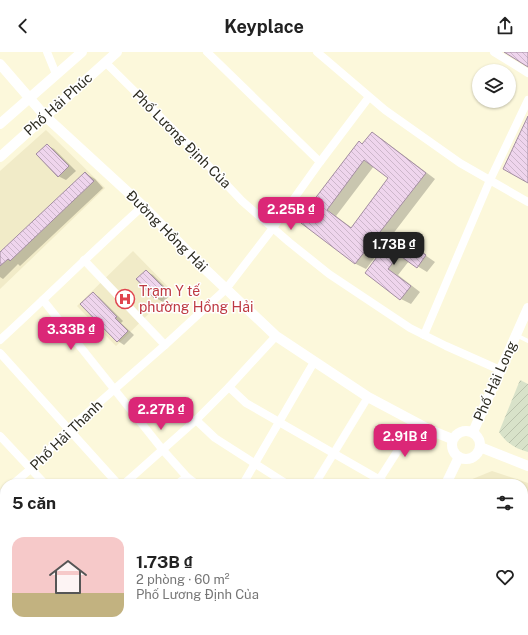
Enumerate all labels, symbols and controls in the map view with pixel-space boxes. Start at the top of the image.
icon: back [12,15,34,37]
icon: share [494,15,516,37]
text: Keyplace [224,16,304,37]
map controls [472,64,516,108]
button: layers [472,64,516,108]
street label: Phố Hải Phúc [21,69,95,139]
street label: Phố Lương Định Của [130,87,234,191]
street label: Đường Hồng Hải [123,187,211,275]
pin: 2.25B ₫ [254,197,328,231]
text: 2.25B ₫ [267,202,315,217]
pin: 1.73B ₫ [357,232,431,266]
text: 1.73B ₫ [372,237,416,252]
place label: Trạm Y tế phường Hồng Hải [139,283,253,315]
hospital icon: Trạm Y tế phường Hồng Hải [114,288,136,310]
pin: 3.33B ₫ [34,317,108,351]
text: 3.33B ₫ [47,322,95,337]
street label: Phố Hải Long [470,338,520,424]
street label: Phố Hải Thanh [27,397,105,473]
pin: 2.27B ₫ [124,397,198,431]
text: 2.27B ₫ [137,402,185,417]
pin: 2.91B ₫ [368,424,442,458]
text: 2.91B ₫ [383,429,427,444]
icon: filters [494,492,516,514]
text: 5 căn [12,493,56,513]
text: 1.73B ₫ [136,552,193,572]
icon: home [44,553,92,601]
icon: heart [494,566,516,588]
text: 2 phòng · 60 m² [136,572,229,587]
text: Phố Lương Định Của [136,587,259,602]

